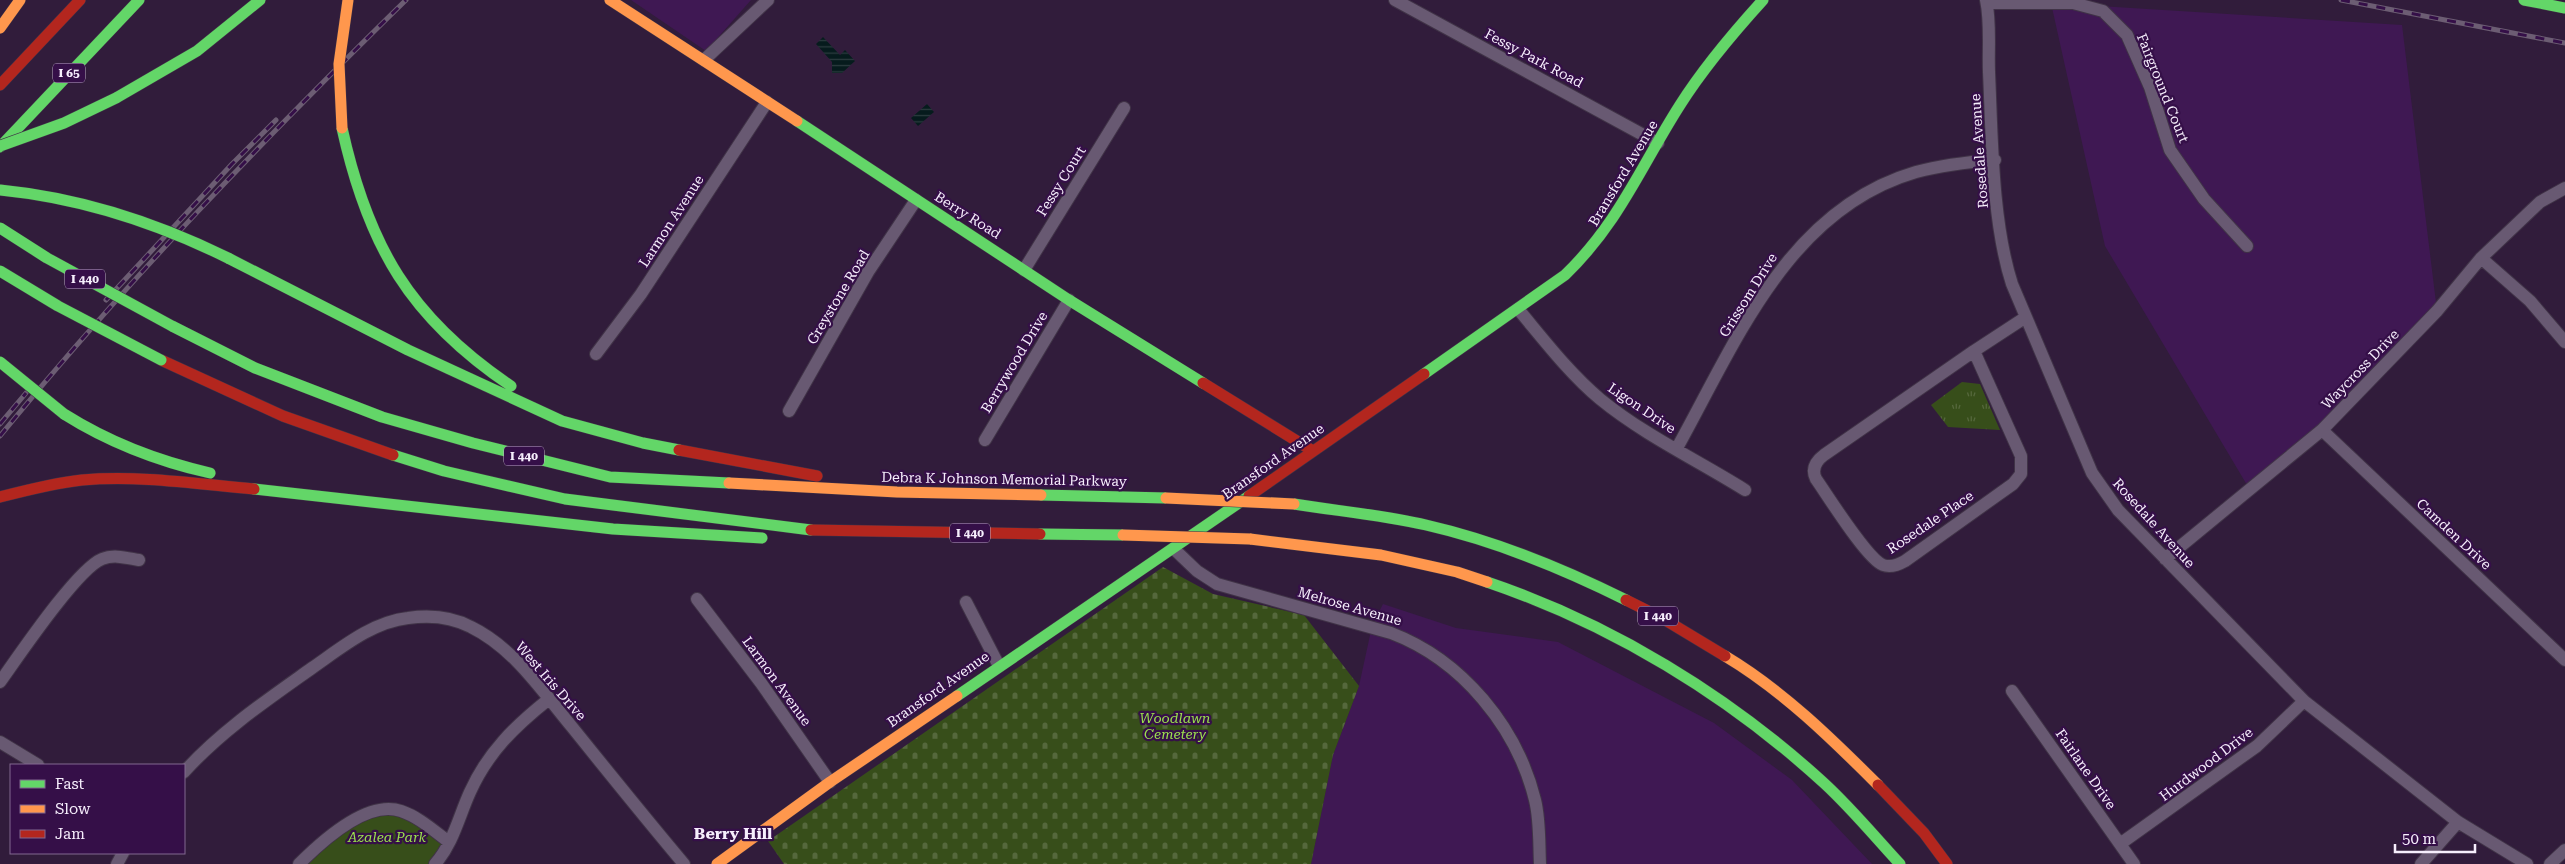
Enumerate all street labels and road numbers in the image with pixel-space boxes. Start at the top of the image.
street label: Fessy Park Road [1482,25,1586,91]
street label: Fairground Court [2134,31,2192,145]
road number: I 65 [53,64,85,82]
street label: Rosedale Avenue [1967,93,1991,209]
street label: Bransford Avenue [1585,117,1661,229]
street label: Fessy Court [1033,143,1089,219]
street label: Larmon Avenue [635,172,707,270]
street label: Berry Road [932,188,1004,242]
street label: Greystone Road [804,247,872,347]
street label: Grissom Drive [1716,250,1780,340]
road number: I 440 [65,270,105,288]
street label: Berrywood Drive [978,308,1051,415]
street label: Waycross Drive [2318,326,2402,412]
street label: Ligon Drive [1605,379,1679,437]
street label: Bransford Avenue [1219,420,1327,502]
road number: I 440 [504,446,544,466]
street label: Debra K Johnson Memorial Parkway [881,469,1128,489]
street label: Rosedale Avenue [2110,475,2199,571]
street label: Rosedale Place [1884,487,1976,557]
street label: Camden Drive [2413,495,2495,573]
road number: I 440 [950,524,990,542]
street label: Melrose Avenue [1296,584,1404,629]
road number: I 440 [1638,606,1678,626]
street label: Larmon Avenue [739,633,815,729]
street label: West Iris Drive [512,638,590,724]
street label: Bransford Avenue [884,648,992,730]
street label: Hurdwood Drive [2156,724,2256,804]
street label: Fairlane Drive [2052,726,2120,812]

